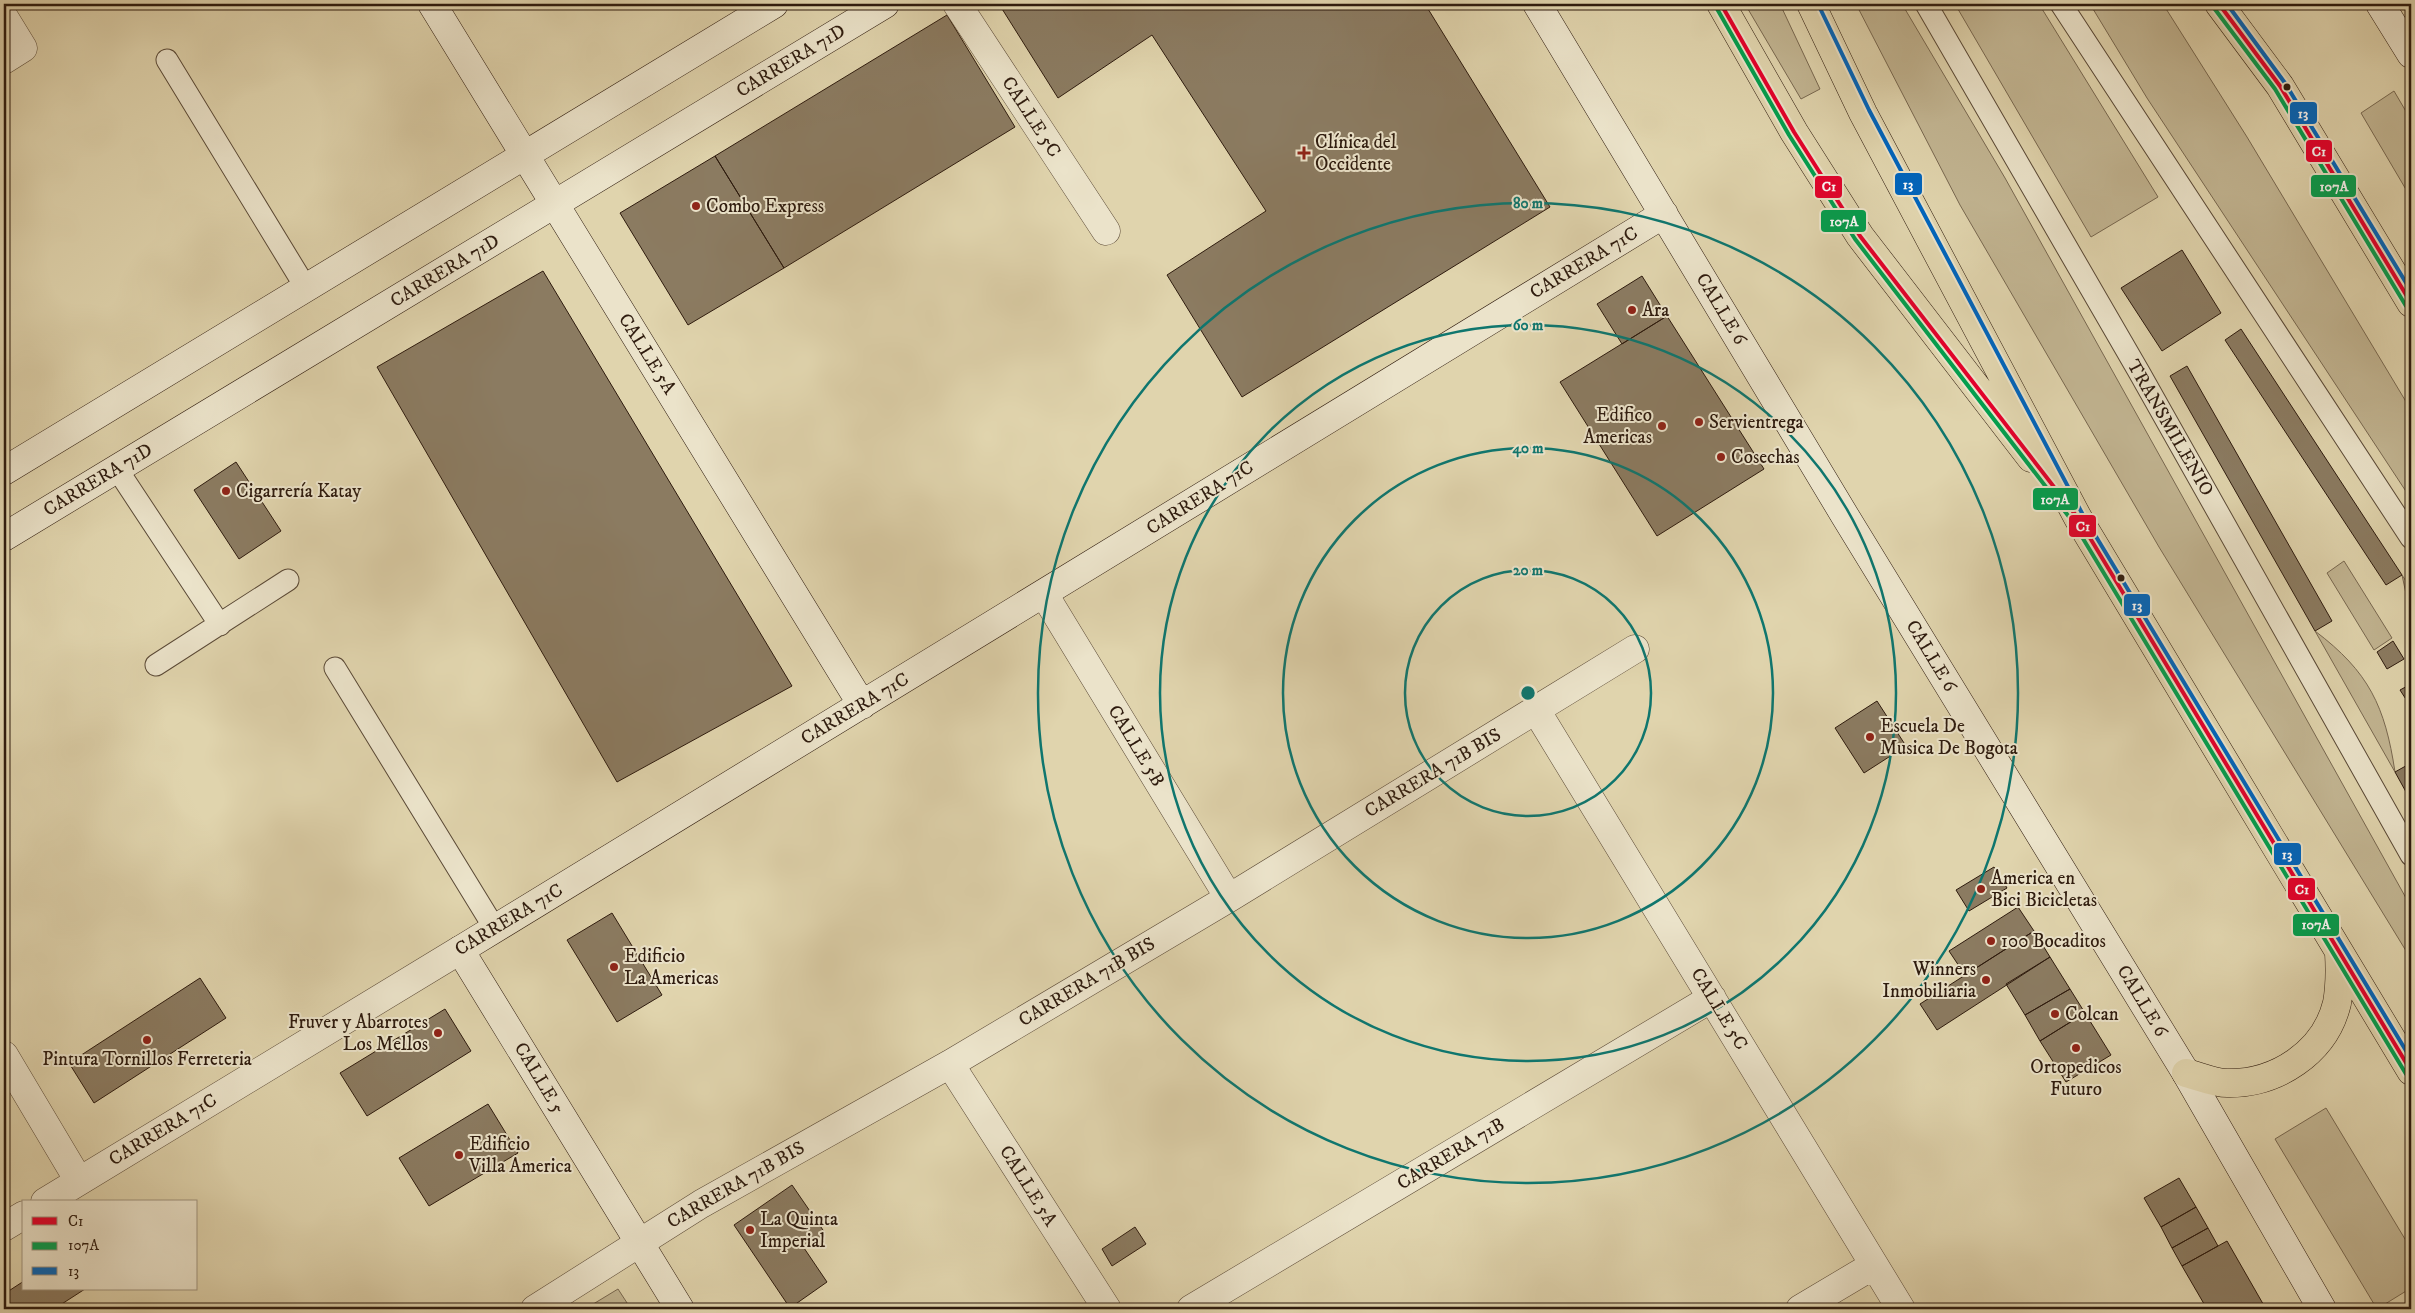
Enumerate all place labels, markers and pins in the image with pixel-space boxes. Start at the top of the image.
unlabelled marker [2282,82,2292,92]
place label: Clínica del Occidente [1315,131,1397,176]
marker: Clínica del Occidente [1297,146,1311,160]
place label: Combo Express [706,195,824,218]
marker: Combo Express [690,200,702,212]
place label: Ara [1642,299,1669,322]
marker: Ara [1626,304,1638,316]
place label: Edifico Americas [1583,404,1652,449]
place label: Servientrega [1709,411,1803,434]
marker: Servientrega [1693,416,1705,428]
marker: Edifico Americas [1656,420,1668,432]
place label: Cosechas [1731,446,1800,469]
marker: Cosechas [1715,451,1727,463]
place label: Cigarrería Katay [236,480,362,503]
marker: Cigarrería Katay [220,485,232,497]
unlabelled marker [2116,573,2126,583]
centre of rings [1519,684,1537,702]
place label: Escuela De Musica De Bogota [1880,715,2018,760]
marker: Escuela De Musica De Bogota [1864,731,1876,743]
place label: America en Bici Bicicletas [1991,867,2097,912]
marker: America en Bici Bicicletas [1975,883,1987,895]
place label: 100 Bocaditos [2001,930,2106,953]
marker: 100 Bocaditos [1985,935,1997,947]
place label: Edificio La Americas [624,945,719,990]
place label: Winners Inmobiliaria [1882,958,1976,1003]
marker: Edificio La Americas [608,961,620,973]
marker: Winners Inmobiliaria [1980,974,1992,986]
place label: Colcan [2065,1003,2119,1026]
marker: Colcan [2049,1008,2061,1020]
place label: Fruver y Abarrotes Los Mellos [288,1011,428,1056]
marker: Fruver y Abarrotes Los Mellos [432,1027,444,1039]
marker: Pintura Tornillos Ferreteria [141,1034,153,1046]
marker: Ortopedicos Futuro [2070,1042,2082,1054]
place label: Pintura Tornillos Ferreteria [42,1048,252,1071]
place label: Ortopedicos Futuro [2030,1056,2122,1101]
place label: Edificio Villa America [468,1133,572,1178]
marker: Edificio Villa America [453,1149,465,1161]
place label: La Quinta Imperial [760,1208,838,1253]
marker: La Quinta Imperial [744,1224,756,1236]

